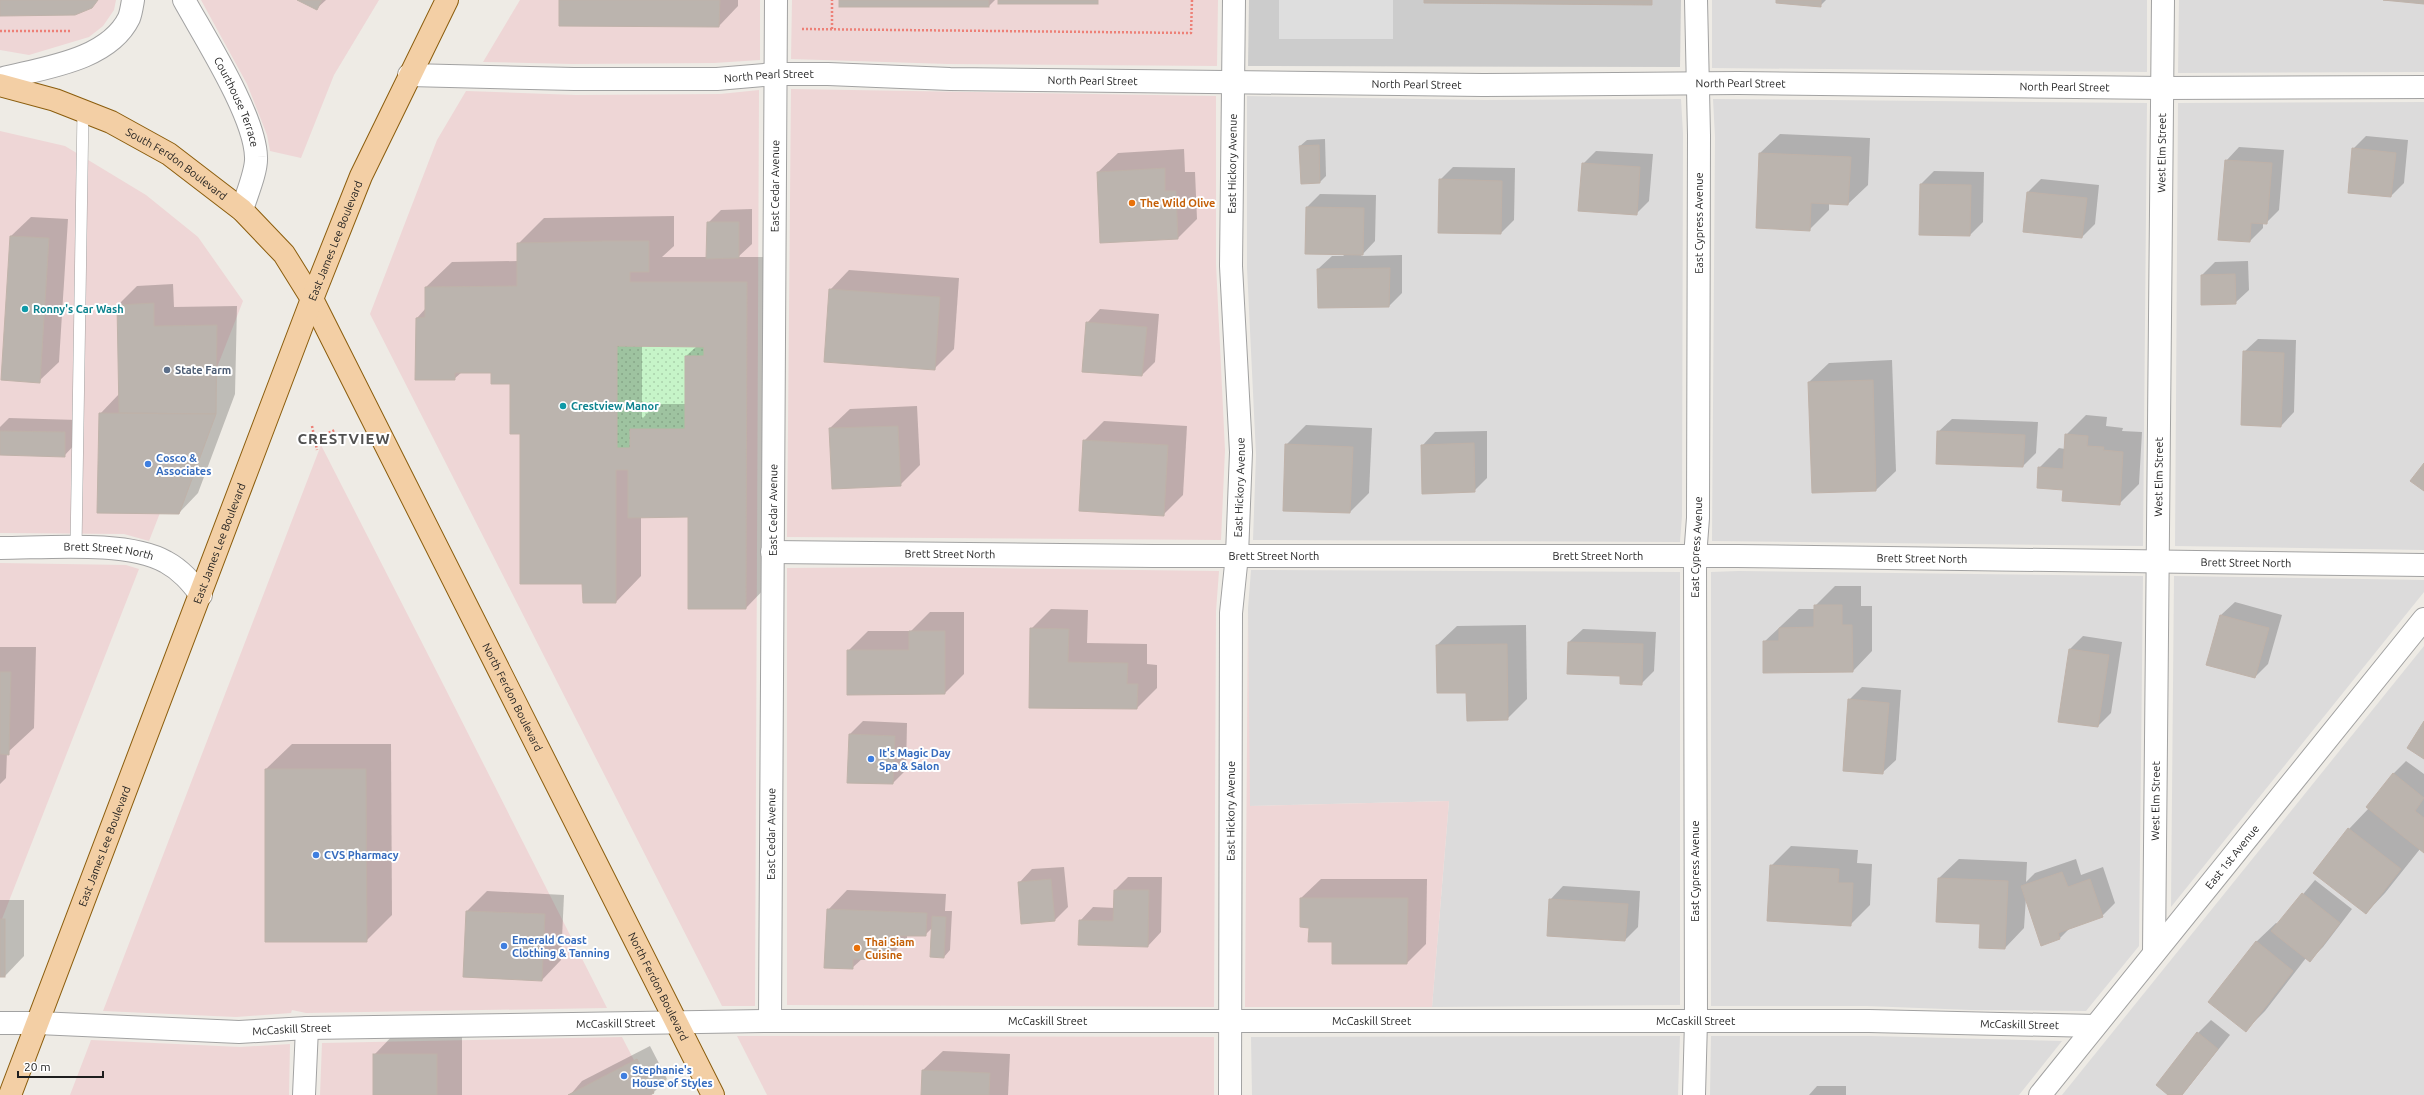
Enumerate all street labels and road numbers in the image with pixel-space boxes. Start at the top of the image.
street label: Courthouse Terrace [212,55,261,148]
street label: North Pearl Street [723,68,814,84]
street label: North Pearl Street [1048,74,1138,87]
street label: North Pearl Street [1696,77,1786,90]
street label: North Pearl Street [1372,78,1462,91]
street label: North Pearl Street [2019,80,2110,93]
street label: West Elm Street [2155,113,2168,193]
street label: East Hickory Avenue [1226,114,1239,214]
street label: South Ferdon Boulevard [124,125,229,202]
street label: East Cedar Avenue [769,140,781,232]
street label: East Cypress Avenue [1693,172,1705,274]
street label: East James Lee Boulevard [306,179,364,303]
street label: East Hickory Avenue [1232,437,1247,538]
street label: West Elm Street [2152,437,2165,517]
street label: East Cedar Avenue [767,464,779,556]
street label: East James Lee Boulevard [191,481,248,605]
street label: East Cypress Avenue [1689,496,1704,598]
street label: Brett Street North [64,541,155,562]
street label: Brett Street North [905,547,995,560]
street label: Brett Street North [1229,550,1319,562]
street label: Brett Street North [1553,550,1643,562]
street label: Brett Street North [1876,552,1967,565]
street label: Brett Street North [2200,556,2291,569]
street label: North Ferdon Boulevard [480,641,545,753]
street label: West Elm Street [2149,760,2162,841]
street label: East Hickory Avenue [1224,761,1237,861]
street label: East James Lee Boulevard [76,784,133,908]
street label: East Cedar Avenue [765,788,777,880]
street label: East Cypress Avenue [1689,820,1701,922]
street label: East 1st Avenue [2203,823,2261,891]
street label: North Ferdon Boulevard [626,930,691,1043]
street label: McCaskill Street [1008,1015,1088,1027]
street label: McCaskill Street [1332,1015,1412,1027]
street label: McCaskill Street [1656,1015,1736,1027]
street label: McCaskill Street [576,1017,656,1030]
street label: McCaskill Street [1980,1017,2060,1031]
street label: McCaskill Street [252,1022,332,1037]

